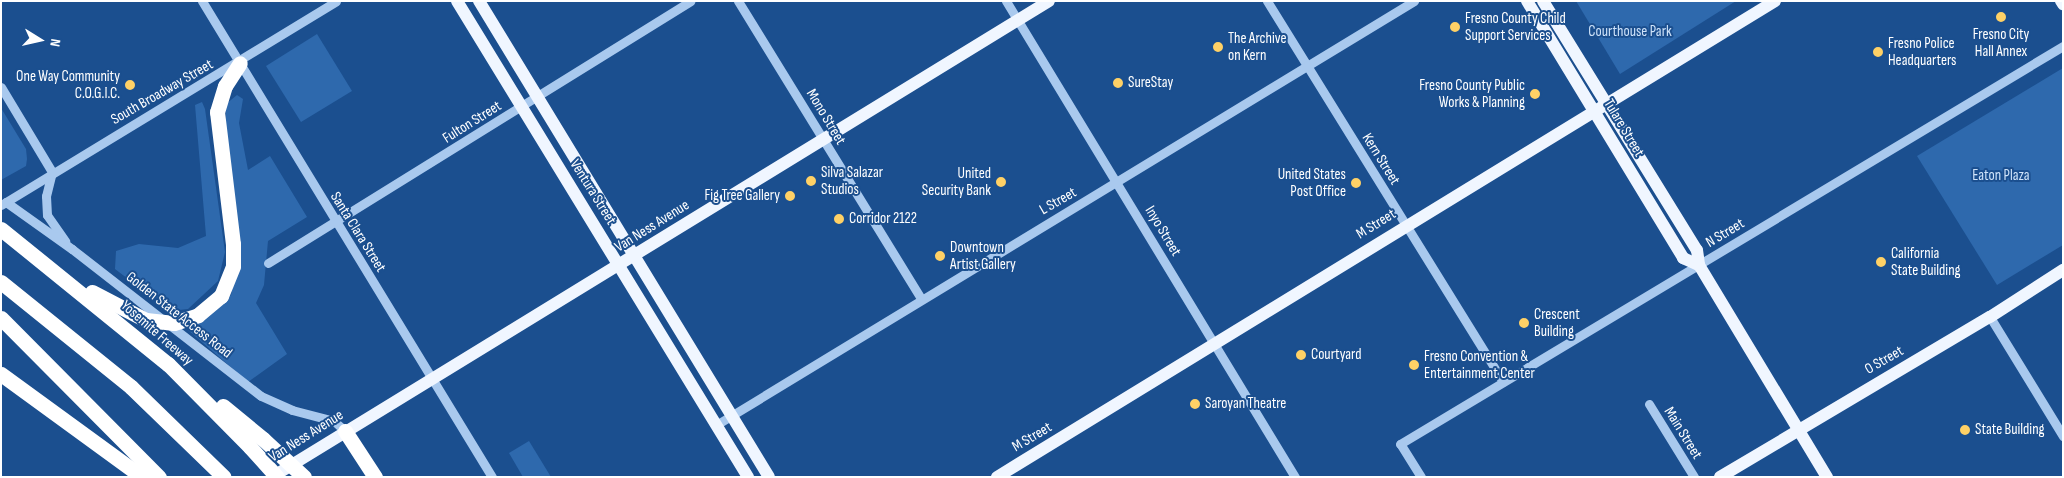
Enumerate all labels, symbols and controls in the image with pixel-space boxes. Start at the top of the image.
place label: Fresno County Child Support Services [1465,9,1566,44]
marker: Fresno City Hall Annex [1995,11,2007,23]
north arrow [15,15,65,65]
marker: Fresno County Child Support Services [1449,21,1461,33]
park label: Courthouse Park [1588,23,1672,41]
place label: Fresno City Hall Annex [1973,25,2029,60]
place label: The Archive on Kern [1228,29,1286,64]
place label: Fresno Police Headquarters [1888,34,1956,69]
text: N [46,38,64,48]
marker: The Archive on Kern [1212,41,1224,53]
marker: Fresno Police Headquarters [1872,46,1884,58]
street label: South Broadway Street [108,55,216,129]
place label: One Way Community C.O.G.I.C. [16,67,120,102]
place label: SureStay [1128,74,1173,92]
place label: Fresno County Public Works & Planning [1419,76,1525,111]
marker: SureStay [1112,77,1124,89]
marker: One Way Community C.O.G.I.C. [124,79,136,91]
street label: Mono Street [802,86,850,148]
marker: Fresno County Public Works & Planning [1529,88,1541,100]
street label: Tulare Street [1600,96,1648,160]
street label: Fulton Street [439,97,505,147]
street label: Kern Street [1358,130,1404,188]
street label: Ventura Street [566,156,620,228]
place label: Silva Salazar Studios [821,163,883,198]
place label: United Security Bank [922,164,991,199]
place label: United States Post Office [1278,165,1346,200]
park label: Eaton Plaza [1972,167,2030,185]
marker: Silva Salazar Studios [805,175,817,187]
marker: United Security Bank [995,176,1007,188]
marker: United States Post Office [1350,177,1362,189]
street label: L Street [1036,183,1080,219]
place label: Fig Tree Gallery [704,187,780,205]
street label: Santa Clara Street [326,189,390,275]
marker: Fig Tree Gallery [784,190,796,202]
street label: Van Ness Avenue [612,196,692,256]
street label: Inyo Street [1141,203,1185,259]
street label: M Street [1353,205,1399,243]
place label: Corridor 2122 [849,210,917,228]
marker: Corridor 2122 [833,213,845,225]
street label: N Street [1702,215,1748,251]
place label: Downtown Artist Gallery [950,238,1016,273]
place label: California State Building [1891,244,1961,279]
marker: Downtown Artist Gallery [934,250,946,262]
marker: California State Building [1875,256,1887,268]
street label: Golden State Access Road [122,268,236,362]
street label: Yosemite Freeway [117,297,197,369]
place label: Crescent Building [1534,305,1580,340]
marker: Crescent Building [1518,317,1530,329]
street label: O Street [1862,342,1906,378]
place label: Courtyard [1311,346,1361,364]
place label: Fresno Convention & Entertainment Center [1424,347,1535,382]
marker: Courtyard [1295,349,1307,361]
marker: Fresno Convention & Entertainment Center [1408,359,1420,371]
place label: Saroyan Theatre [1205,395,1286,413]
marker: Saroyan Theatre [1189,398,1201,410]
street label: Main Street [1660,404,1706,462]
street label: Van Ness Avenue [266,406,346,466]
street label: M Street [1009,418,1055,456]
place label: State Building [1975,421,2045,439]
marker: State Building [1959,424,1971,436]

